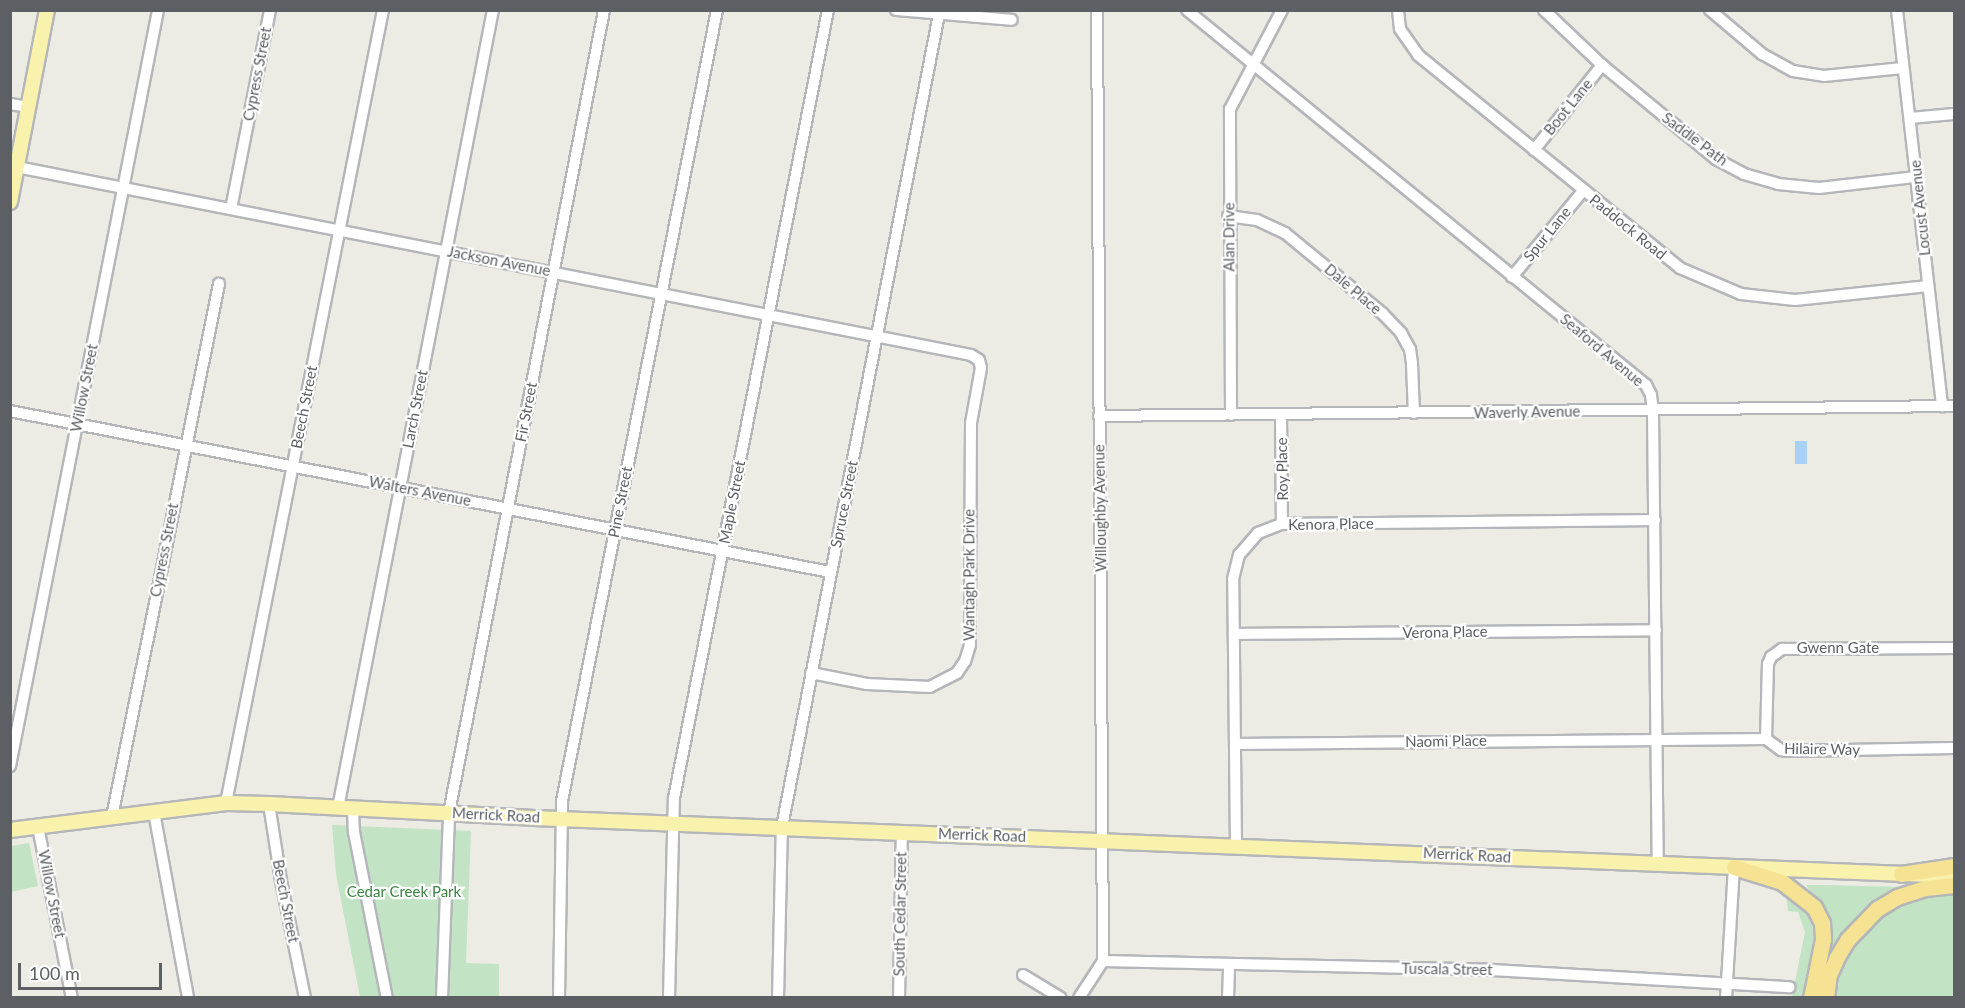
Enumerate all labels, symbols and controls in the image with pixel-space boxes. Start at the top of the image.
street label: Cypress Street [239,26,275,122]
street label: Boot Lane [1540,75,1596,139]
street label: Saddle Path [1659,109,1731,169]
street label: Locust Avenue [1906,159,1934,257]
street label: Paddock Road [1586,191,1670,263]
street label: Alan Drive [1220,202,1238,272]
street label: Spur Lane [1519,203,1575,265]
street label: Jackson Avenue [446,242,552,280]
street label: Dale Place [1321,260,1385,318]
street label: Seaford Avenue [1556,310,1648,390]
street label: Willow Street [67,342,101,434]
street label: Beech Street [287,364,321,450]
street label: Larch Street [399,368,431,450]
street label: Fir Street [511,380,541,444]
street label: Waverly Avenue [1473,402,1581,422]
street label: Roy Place [1272,437,1292,501]
street label: Willoughby Avenue [1090,444,1110,572]
street label: Maple Street [715,459,749,545]
street label: Spruce Street [827,459,861,549]
street label: Pine Street [604,465,636,539]
street label: Walters Avenue [367,472,473,510]
street label: Cypress Street [146,502,182,598]
street label: Wantagh Park Drive [960,509,978,641]
street label: Kenora Place [1288,514,1374,534]
street label: Verona Place [1402,622,1488,642]
street label: Gwenn Gate [1797,639,1879,657]
street label: Naomi Place [1405,731,1487,751]
street label: Hilaire Way [1784,739,1860,759]
street label: Merrick Road [452,804,540,826]
street label: Merrick Road [938,824,1026,846]
street label: Merrick Road [1423,844,1511,866]
street label: Willow Street [35,848,69,940]
street label: South Cedar Street [890,851,910,977]
street label: Beech Street [269,858,303,944]
park label: Cedar Creek Park [347,883,461,901]
scale bar [21,951,165,989]
street label: Tuscala Street [1401,959,1493,979]
text: 100 m [29,962,80,984]

